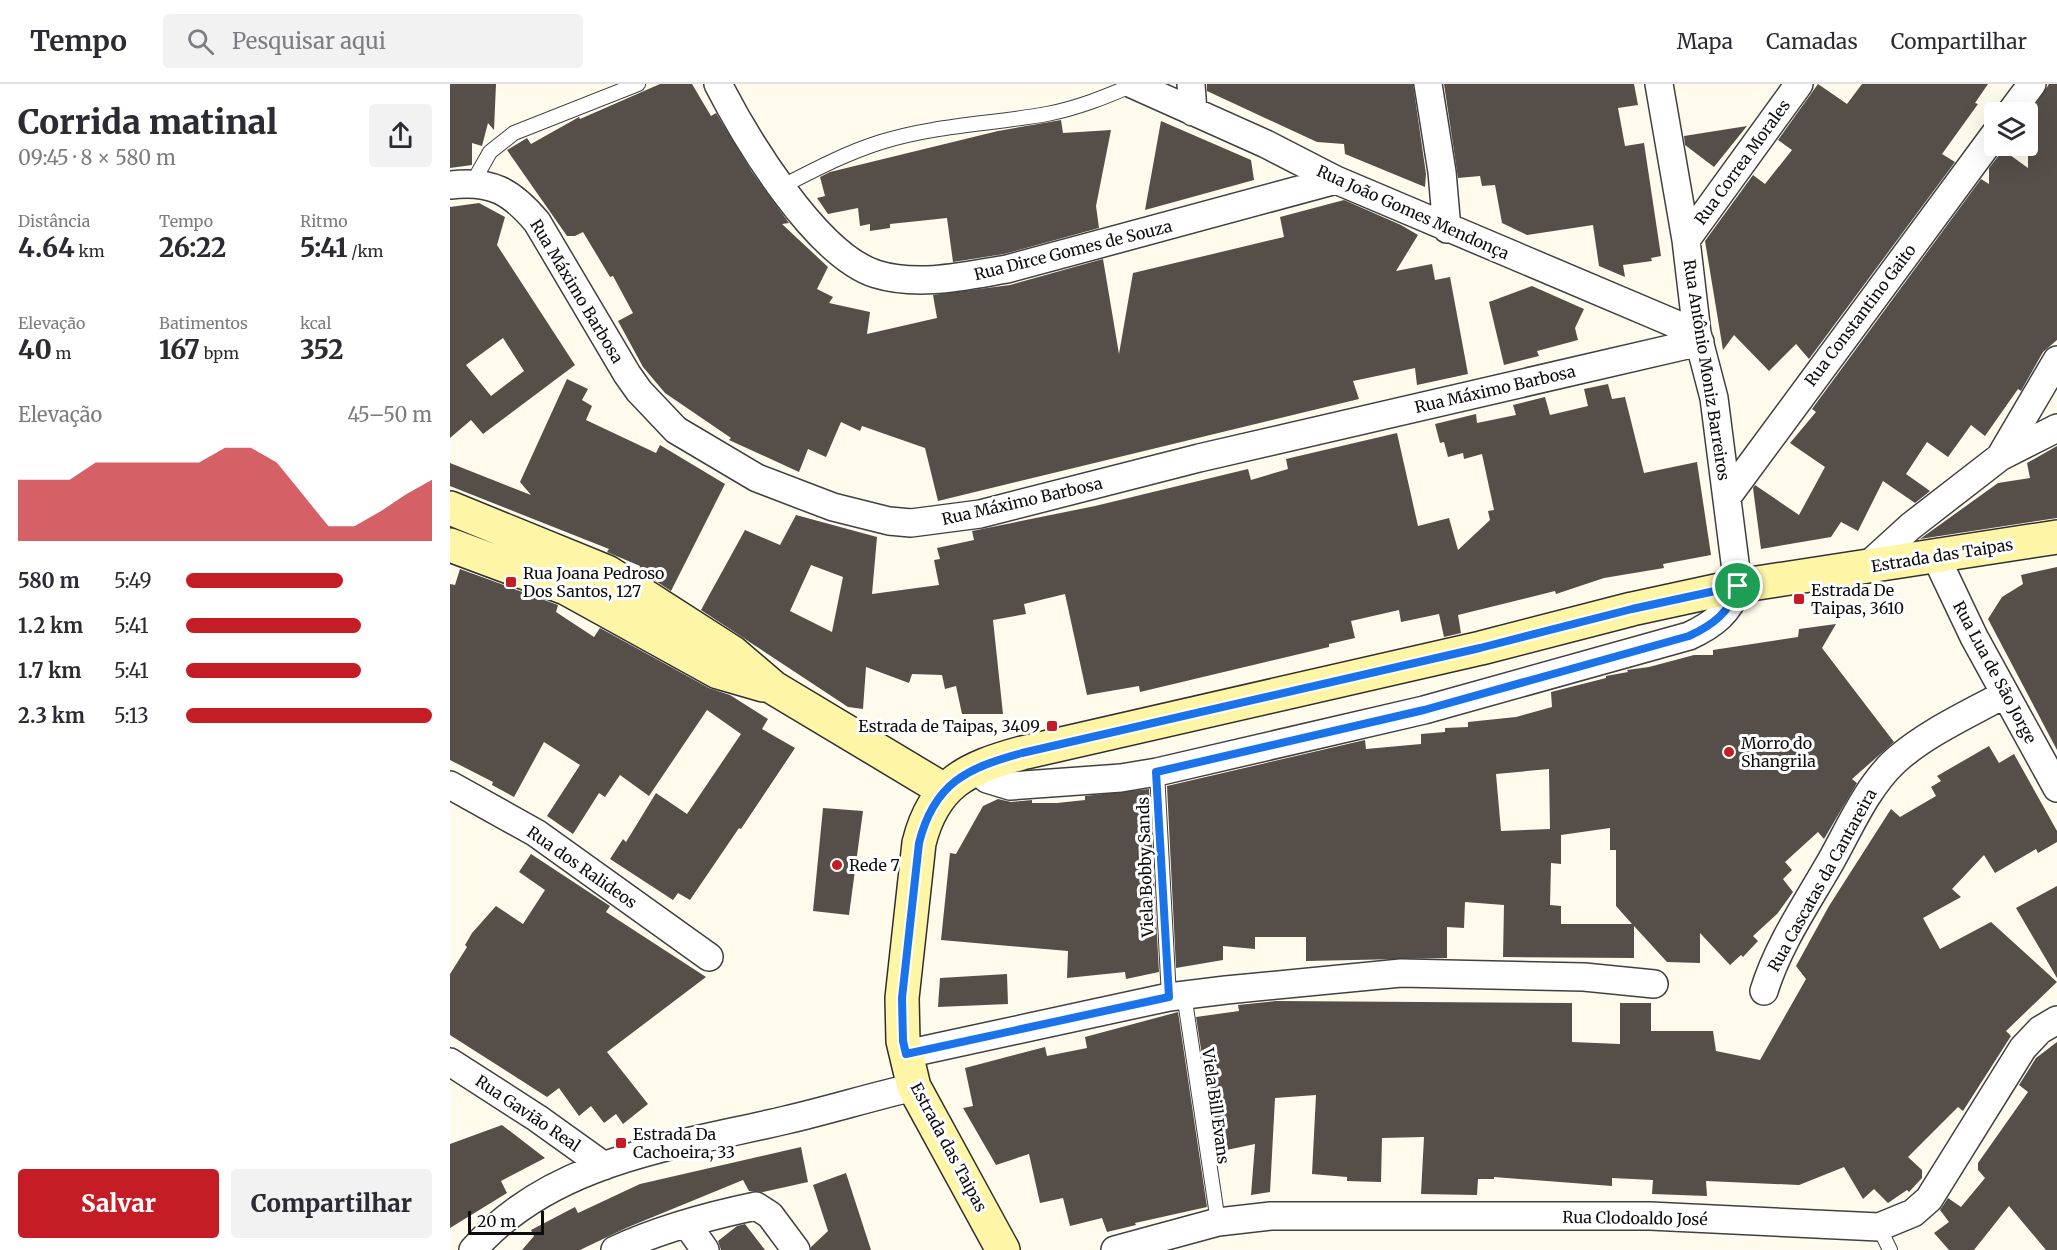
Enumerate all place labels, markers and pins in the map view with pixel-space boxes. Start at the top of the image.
pin [1712,560,1763,611]
place label: Rua Joana Pedroso Dos Santos, 127 [523,563,664,601]
marker: Rua Joana Pedroso Dos Santos, 127 [504,575,518,589]
place label: Estrada De Taipas, 3610 [1811,580,1904,618]
marker: Estrada De Taipas, 3610 [1792,592,1806,606]
place label: Estrada de Taipas, 3409 [858,716,1040,736]
marker: Estrada de Taipas, 3409 [1045,719,1059,733]
place label: Morro do Shangrila [1741,733,1816,771]
marker: Morro do Shangrila [1722,745,1736,759]
place label: Rede 7 [849,855,900,875]
marker: Rede 7 [830,858,844,872]
place label: Estrada Da Cachoeira, 33 [633,1124,735,1162]
marker: Estrada Da Cachoeira, 33 [614,1136,628,1150]

